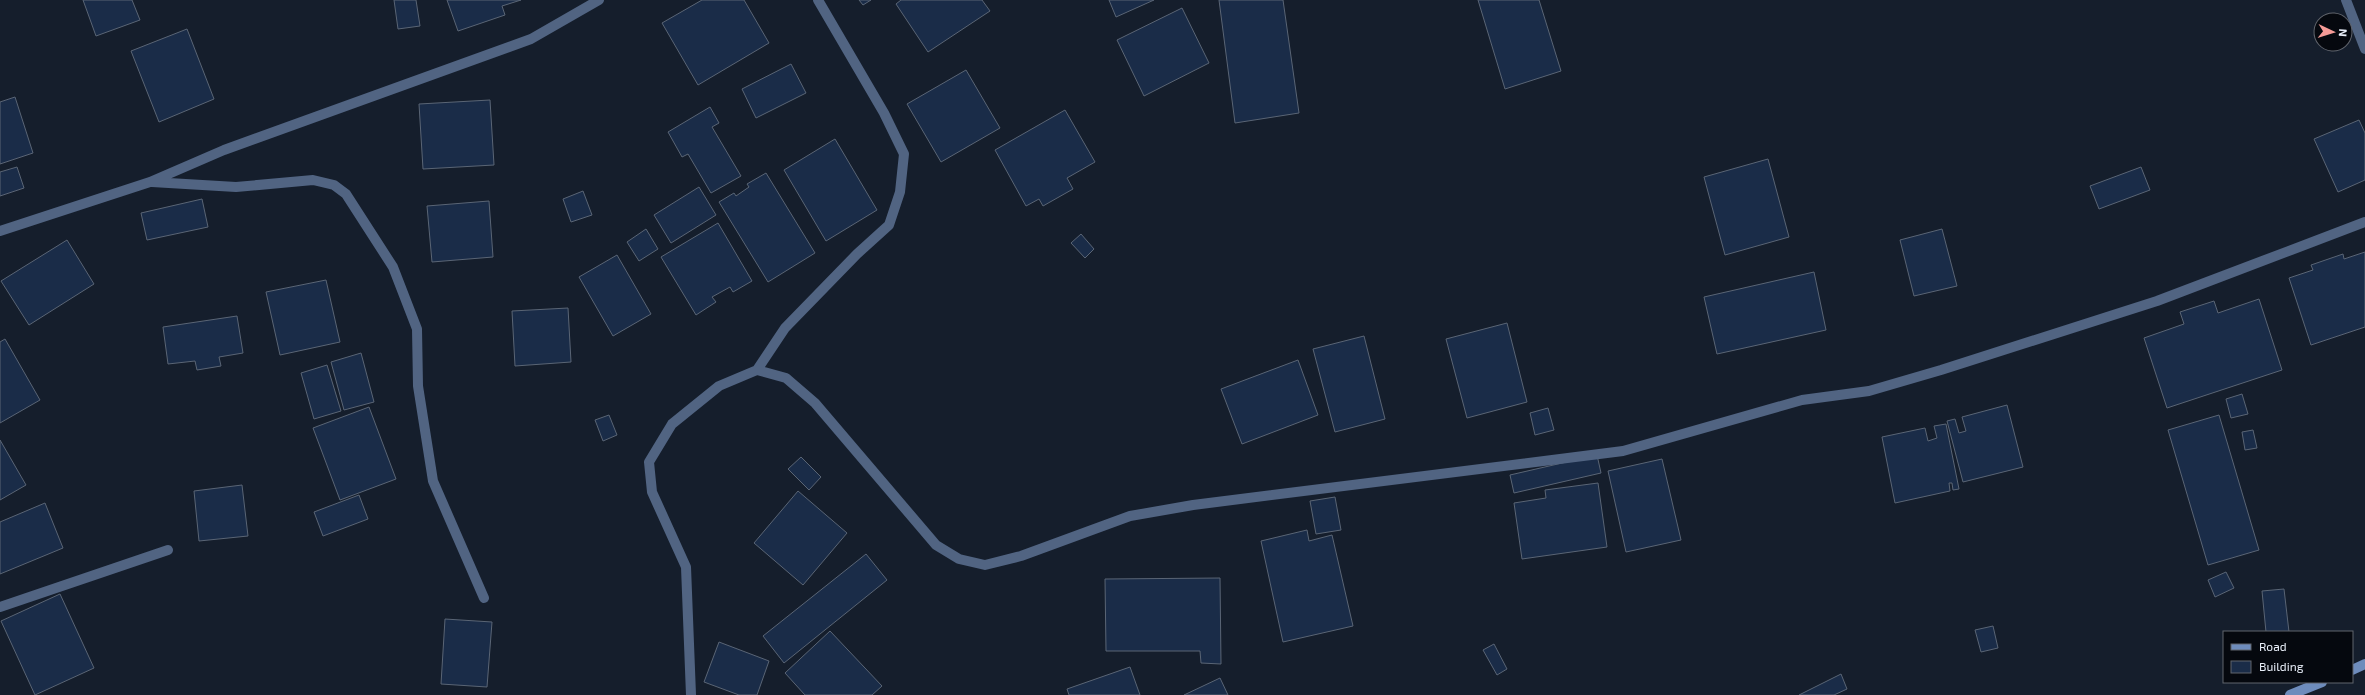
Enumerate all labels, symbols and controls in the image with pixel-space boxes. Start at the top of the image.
north arrow [2313,12,2353,52]
text: N [2337,28,2350,37]
legend [2223,631,2353,683]
text: Road [2259,639,2287,653]
text: Building [2259,659,2304,673]

